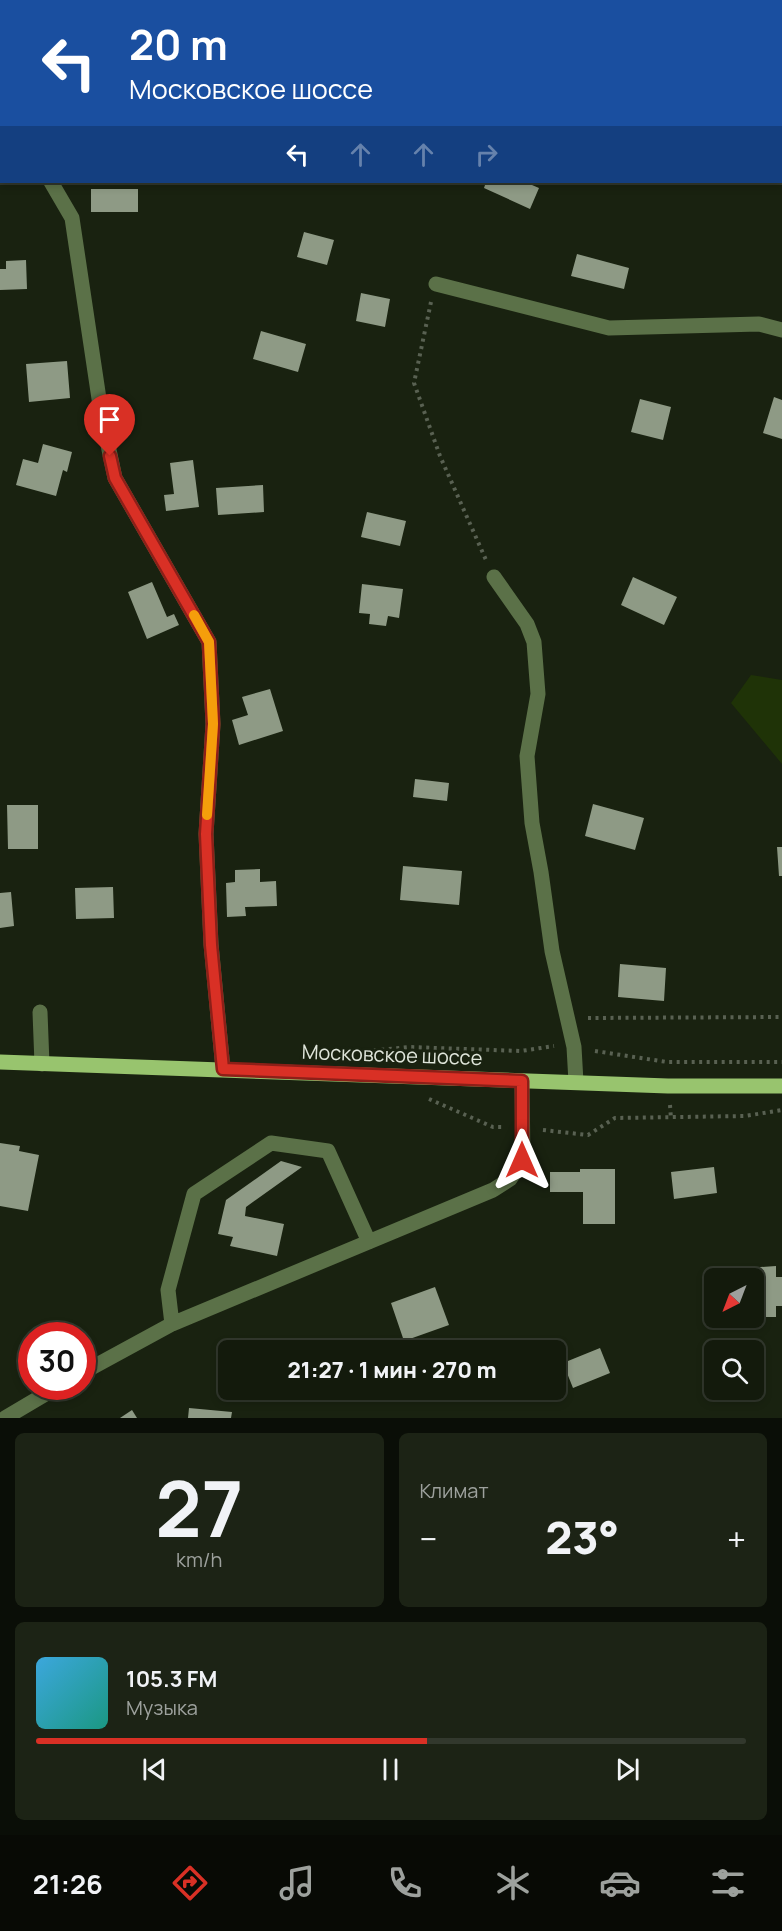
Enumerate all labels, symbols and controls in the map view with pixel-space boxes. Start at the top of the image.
text: 20 m [129,15,228,73]
icon: left [30,24,108,102]
text: Московское шоссе [129,70,373,107]
icon: left [281,138,314,171]
icon: ahead [344,138,377,171]
icon: ahead [407,138,440,171]
icon: right [470,138,503,171]
pin [84,394,135,456]
icon: arrive [93,403,126,436]
street label: Московское шоссе [301,1038,483,1071]
position arrow [490,1128,554,1192]
north arrow [704,1268,764,1328]
map controls [704,1268,764,1400]
speed limit sign: 30 [18,1322,96,1400]
button: search [704,1340,764,1400]
text: 21:27 · 1 мин · 270 m [287,1355,497,1385]
text: 27 [155,1454,243,1560]
text: Климат [420,1477,489,1504]
text: 23° [545,1506,619,1568]
text: − [420,1516,437,1561]
text: + [727,1516,746,1561]
text: km/h [176,1546,223,1573]
text: 105.3 FM [126,1664,217,1694]
text: Музыка [126,1694,198,1721]
icon: previous [138,1753,171,1786]
icon: pause [374,1753,407,1786]
icon: next [611,1753,644,1786]
icon: directions [169,1862,211,1904]
icon: music [276,1862,318,1904]
icon: phone [384,1862,426,1904]
icon: climate [492,1862,534,1904]
icon: car [599,1862,641,1904]
icon: filters [707,1862,749,1904]
text: 21:26 [33,1865,103,1902]

